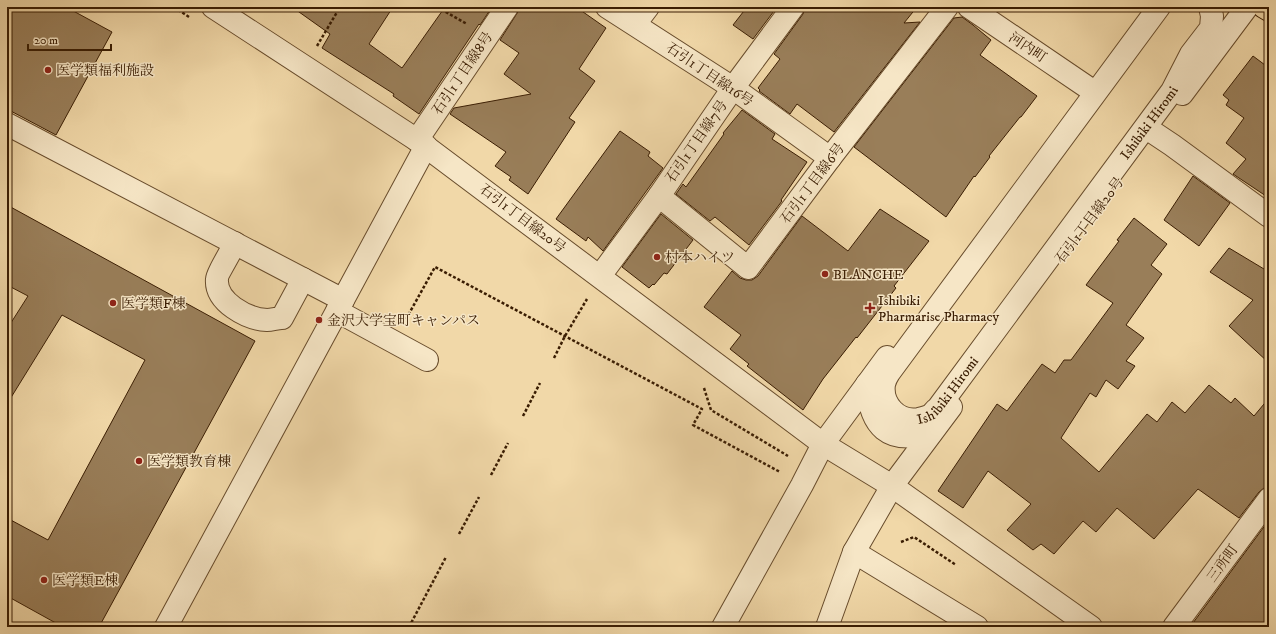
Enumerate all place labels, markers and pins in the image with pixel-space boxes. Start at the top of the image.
place label: 医学類福利施設 [56,62,154,80]
marker: 医学類福利施設 [43,65,53,75]
place label: 村本ハイツ [665,249,735,267]
marker: 村本ハイツ [652,252,662,262]
place label: BLANCHE [833,266,903,284]
marker: BLANCHE [820,269,830,279]
place label: Ishibiki Pharmarise Pharmacy [878,292,1000,326]
place label: 医学類F棟 [121,295,186,313]
marker: 医学類F棟 [108,298,118,308]
marker: Ishibiki Pharmarise Pharmacy [865,303,875,313]
place label: 金沢大学宝町キャンパス [327,312,480,330]
marker: 金沢大学宝町キャンパス [314,315,324,325]
place label: 医学類教育棟 [147,453,231,471]
marker: 医学類教育棟 [134,456,144,466]
place label: 医学類E棟 [52,572,118,590]
marker: 医学類E棟 [39,575,49,585]

